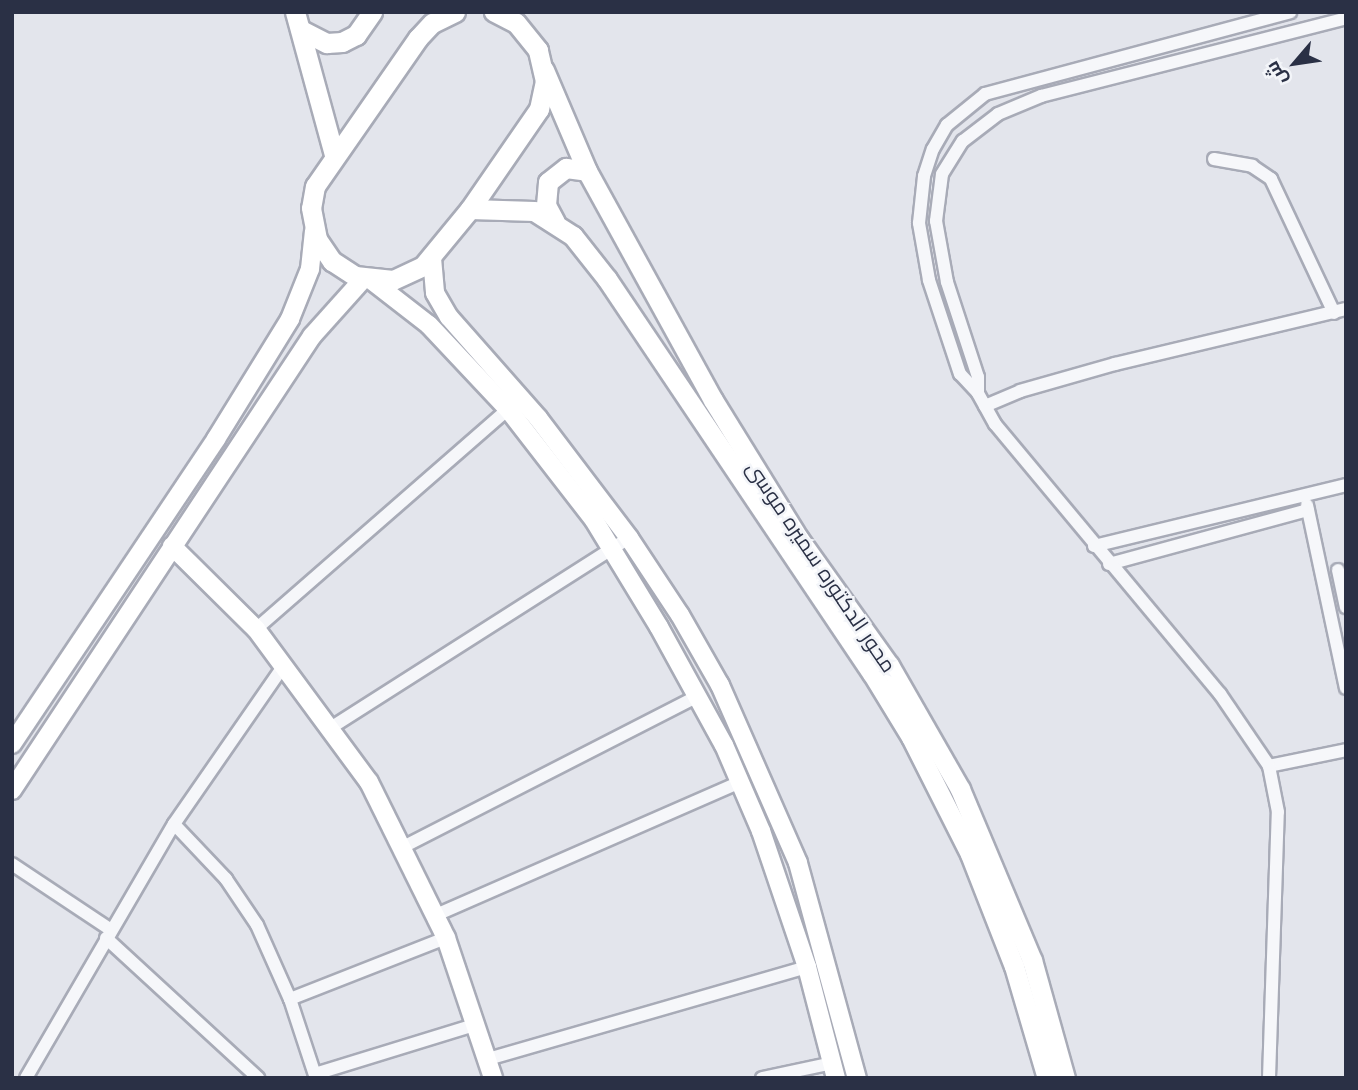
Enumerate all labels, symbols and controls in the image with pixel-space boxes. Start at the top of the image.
north arrow [1260,28,1330,98]
text: ش [1260,57,1292,90]
street label: محور الدكتوره سميره موسى [741,457,901,677]

